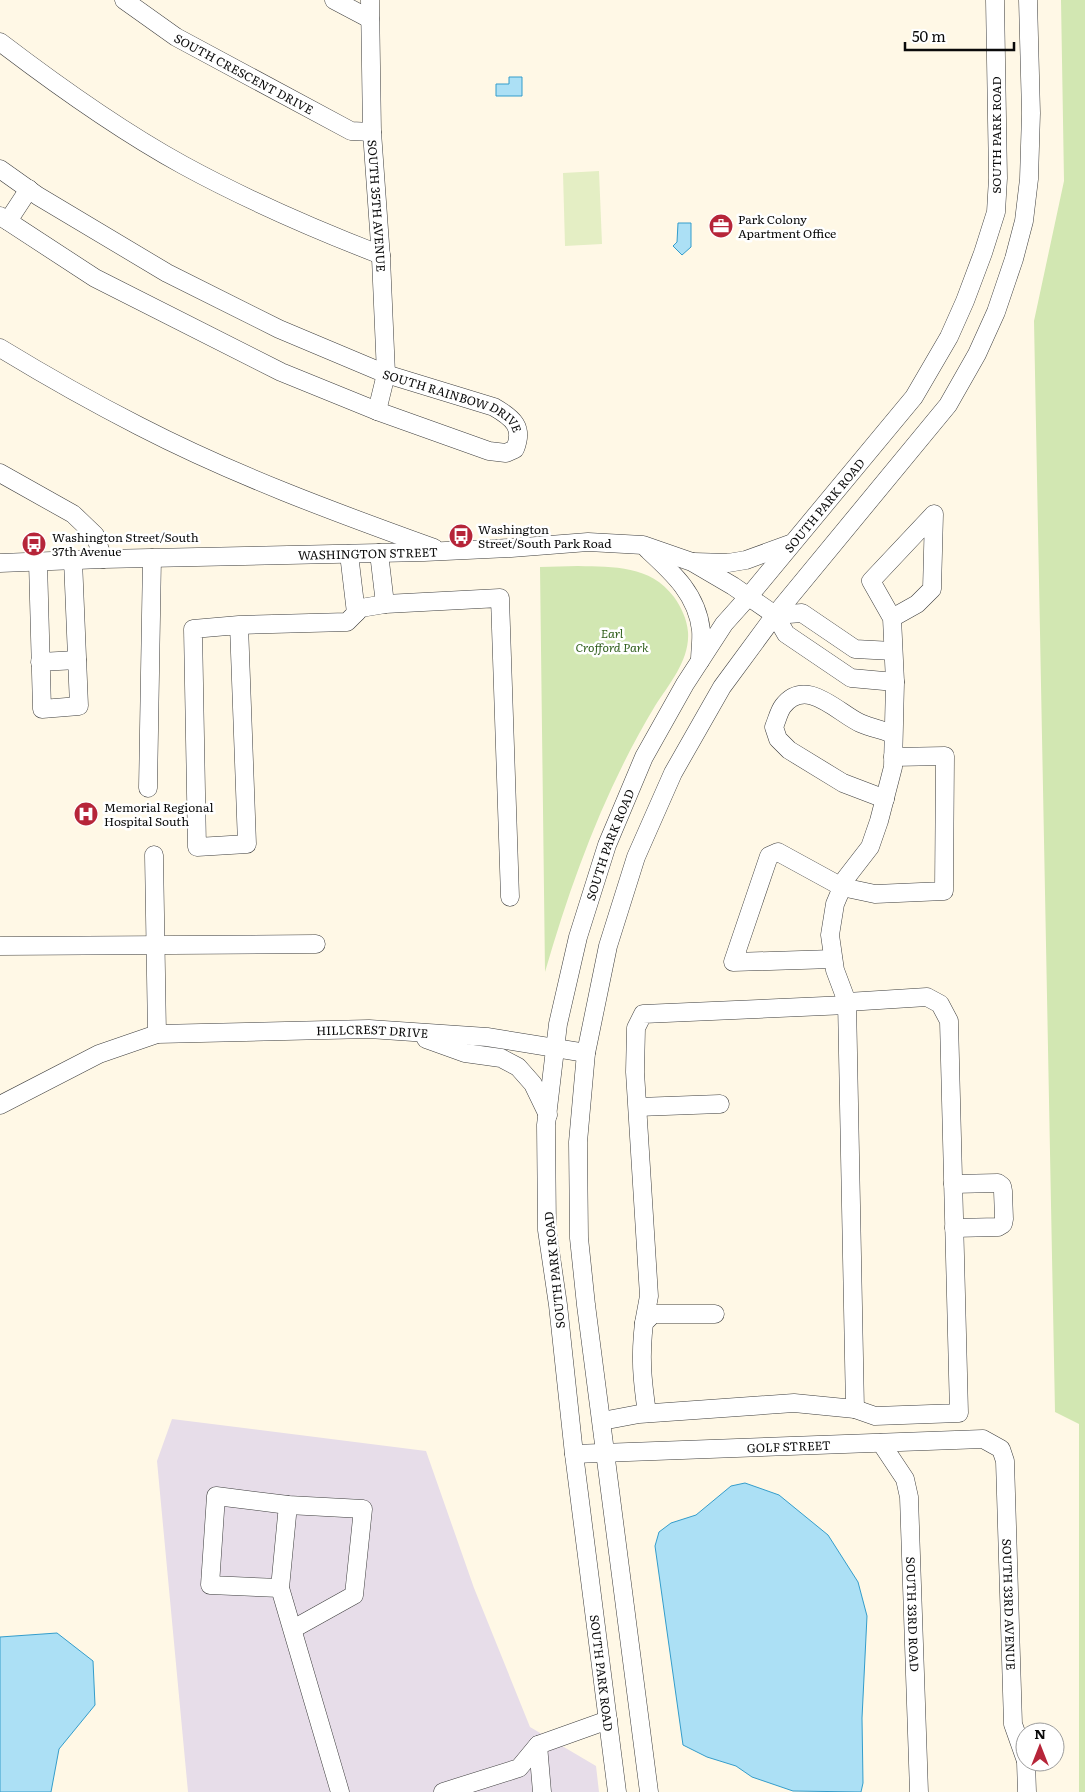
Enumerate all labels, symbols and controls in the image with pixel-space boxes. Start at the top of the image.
scale bar [905,20,1014,52]
text: 50 m [912,24,946,47]
street label: SOUTH CRESCENT DRIVE [171,29,317,119]
street label: SOUTH PARK ROAD [987,76,1005,194]
street label: SOUTH 35TH AVENUE [364,139,391,273]
place label: Park Colony Apartment Office [738,210,836,242]
office icon: Park Colony Apartment Office [708,213,734,239]
street label: SOUTH RAINBOW DRIVE [381,365,527,435]
street label: SOUTH PARK ROAD [780,454,869,556]
place label: Washington Street/South Park Road [478,520,612,552]
bus stop icon: Washington Street/South Park Road [448,523,474,549]
place label: Washington Street/South 37th Avenue [52,528,199,560]
bus stop icon: Washington Street/South 37th Avenue [21,531,47,557]
street label: WASHINGTON STREET [298,542,438,564]
park label: Earl Crofford Park [576,624,649,656]
street label: SOUTH PARK ROAD [581,786,639,903]
place label: Memorial Regional Hospital South [104,798,214,830]
hospital icon: Memorial Regional Hospital South [73,801,99,827]
street label: HILLCREST DRIVE [316,1020,429,1042]
street label: SOUTH PARK ROAD [539,1211,569,1329]
street label: GOLF STREET [747,1436,831,1457]
street label: SOUTH 33RD AVENUE [998,1538,1020,1671]
street label: SOUTH 33RD ROAD [902,1556,924,1672]
street label: SOUTH PARK ROAD [586,1614,618,1732]
north arrow [1015,1722,1065,1772]
text: N [1034,1723,1046,1743]

